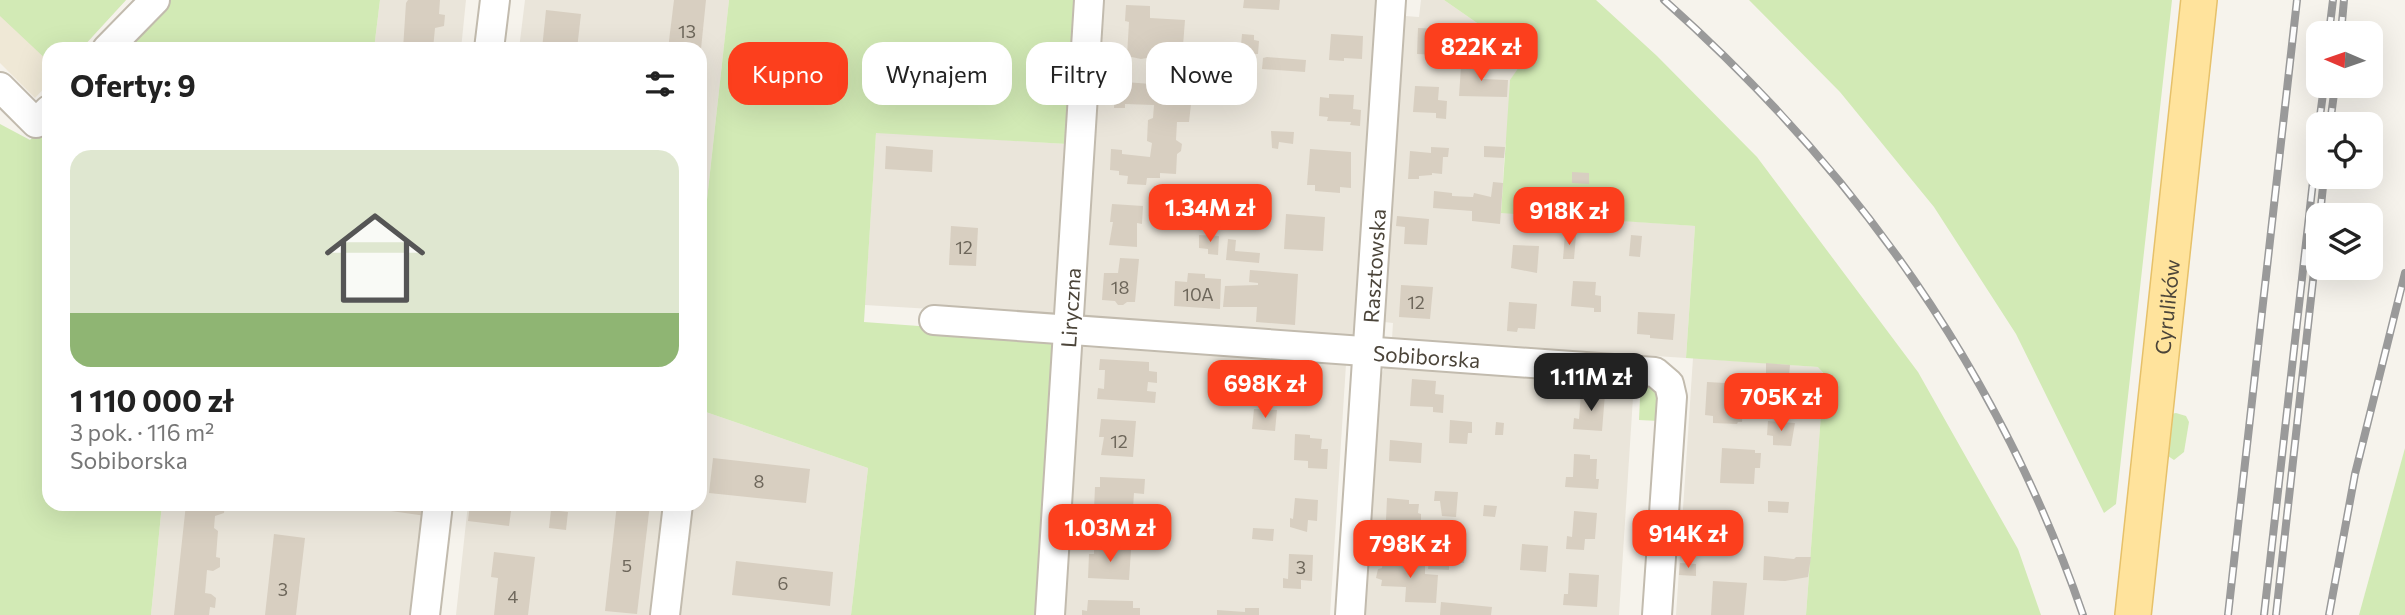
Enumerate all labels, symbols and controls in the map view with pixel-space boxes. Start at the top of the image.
house number: 13 [678,20,696,42]
north arrow [2306,21,2384,98]
map controls [2306,21,2383,280]
pin: 822K zł [1416,24,1546,83]
text: 822K zł [1441,32,1521,60]
chip: Kupno [728,42,848,105]
chip: Wynajem [862,42,1012,105]
chip: Filtry [1026,42,1132,105]
chip: Nowe [1146,42,1257,105]
icon: filters [641,65,679,103]
text: Oferty: 9 [70,66,196,103]
button: locate [2306,112,2383,189]
pin: 1.34M zł [1138,184,1282,244]
pin: 918K zł [1504,188,1634,247]
text: 1.34M zł [1165,193,1255,221]
icon: home [312,195,438,321]
text: 918K zł [1529,196,1609,224]
button: layers [2306,203,2383,280]
street label: Rasztowska [1357,208,1390,324]
house number: 12 [955,236,973,258]
street label: Cyrulików [2149,258,2184,356]
street label: Liryczna [1054,267,1085,348]
house number: 18 [1111,276,1129,298]
house number: 10A [1182,283,1214,305]
house number: 12 [1407,291,1425,313]
street label: Sobiborska [1372,339,1481,372]
pin: 1.11M zł [1519,354,1663,413]
pin: 698K zł [1200,360,1330,420]
text: 1.11M zł [1550,362,1632,390]
text: 698K zł [1224,369,1306,397]
pin: 705K zł [1716,374,1846,433]
text: 1 110 000 zł [70,381,234,418]
text: 705K zł [1740,382,1822,410]
text: 3 pok. · 116 m² [70,418,214,446]
house number: 12 [1110,430,1128,452]
text: Sobiborska [70,446,188,474]
house number: 8 [754,470,765,492]
pin: 1.03M zł [1038,504,1182,564]
pin: 914K zł [1623,510,1753,570]
text: 1.03M zł [1064,513,1156,541]
text: 914K zł [1648,519,1728,547]
pin: 798K zł [1345,520,1475,580]
text: 798K zł [1369,529,1451,557]
house number: 5 [622,554,632,576]
house number: 3 [1296,556,1306,578]
house number: 6 [778,572,788,594]
house number: 3 [278,578,288,600]
house number: 4 [508,585,519,607]

